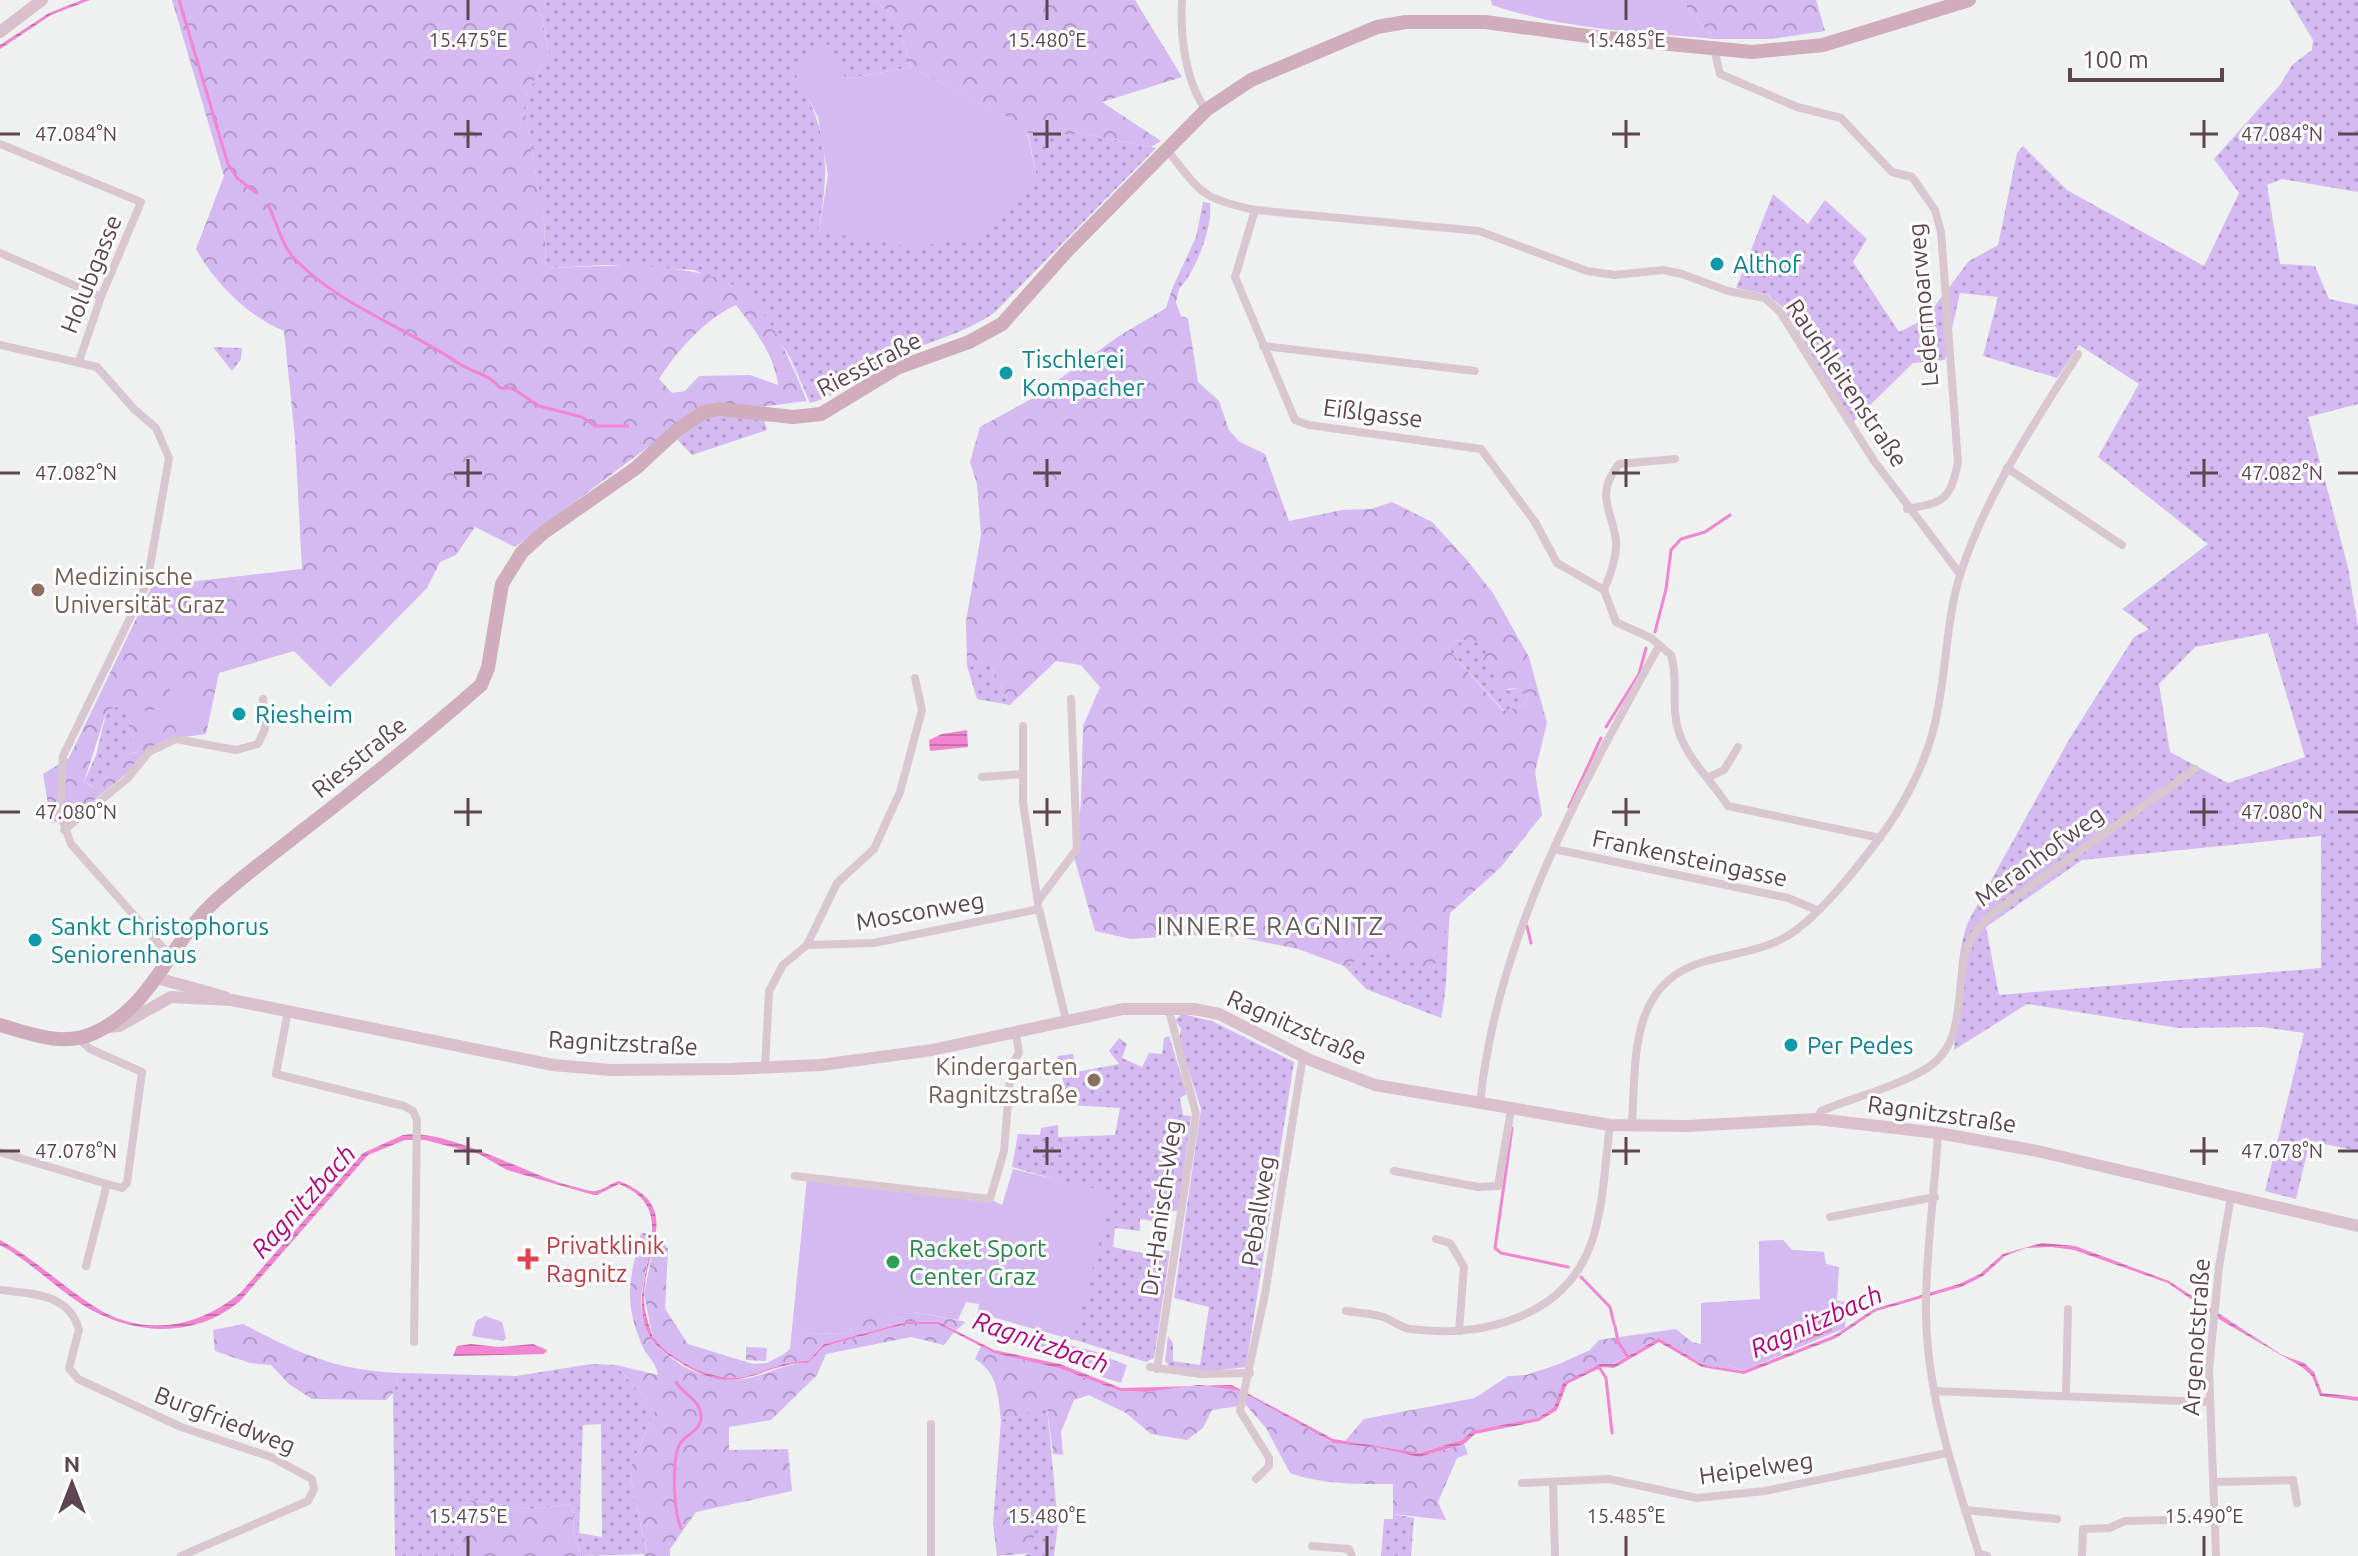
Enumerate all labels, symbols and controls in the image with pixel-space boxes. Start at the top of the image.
text: 15.475°E [429,28,508,51]
text: 15.480°E [1008,28,1087,51]
text: 15.485°E [1587,28,1666,51]
scale bar [2070,32,2222,82]
text: 100 m [2082,46,2149,73]
text: 47.084°N [35,122,117,145]
text: 47.084°N [2241,122,2323,145]
street label: Holubgasse [55,211,127,337]
street label: Ledermoarweg [1902,222,1944,388]
place label: Althof [1733,251,1802,278]
marker: Althof [1708,255,1726,273]
street label: Rauchleitenstraße [1781,294,1913,472]
street label: Riesstraße [812,326,926,402]
place label: Tischlerei Kompacher [1022,346,1145,401]
marker: Tischlerei Kompacher [997,364,1015,382]
street label: Eißlgasse [1322,393,1424,433]
text: 47.082°N [35,461,117,484]
text: 47.082°N [2241,461,2323,484]
place label: Medizinische Universität Graz [54,563,225,618]
marker: Medizinische Universität Graz [29,581,47,599]
place label: Riesheim [255,701,353,728]
marker: Riesheim [230,705,248,723]
street label: Riesstraße [306,711,412,803]
text: 47.080°N [35,800,117,823]
street label: Meranhofweg [1969,800,2109,912]
text: 47.080°N [2241,800,2323,823]
street label: Frankensteingasse [1590,824,1790,892]
street label: Mosconweg [854,886,986,936]
district label: INNERE RAGNITZ [1157,911,1385,940]
place label: Sankt Christophorus Seniorenhaus [51,913,269,968]
marker: Sankt Christophorus Seniorenhaus [26,931,44,949]
street label: Ragnitzstraße [1223,984,1371,1070]
street label: Ragnitzstraße [547,1026,699,1060]
place label: Per Pedes [1807,1032,1914,1059]
marker: Per Pedes [1782,1036,1800,1054]
place label: Kindergarten Ragnitzstraße [928,1053,1078,1108]
marker: Kindergarten Ragnitzstraße [1085,1071,1103,1089]
street label: Ragnitzstraße [1866,1090,2018,1138]
street label: Dr.-Hanisch-Weg [1135,1118,1187,1298]
text: 47.078°N [35,1139,117,1162]
water label: Ragnitzbach [245,1139,361,1263]
text: 47.078°N [2241,1139,2323,1162]
street label: Peballweg [1236,1154,1280,1268]
place label: Privatklinik Ragnitz [546,1232,665,1287]
place label: Racket Sport Center Graz [909,1235,1047,1290]
marker: Privatklinik Ragnitz [517,1248,539,1270]
marker: Racket Sport Center Graz [884,1253,902,1271]
street label: Argenotstraße [2177,1257,2215,1417]
water label: Ragnitzbach [1745,1279,1887,1363]
water label: Ragnitzbach [969,1305,1113,1379]
street label: Burgfriedweg [151,1381,299,1459]
north arrow [32,1444,112,1524]
street label: Heipelweg [1697,1447,1815,1489]
text: N [64,1451,80,1476]
text: 15.475°E [429,1504,508,1527]
text: 15.480°E [1008,1504,1087,1527]
text: 15.485°E [1587,1504,1666,1527]
text: 15.490°E [2165,1504,2244,1527]

